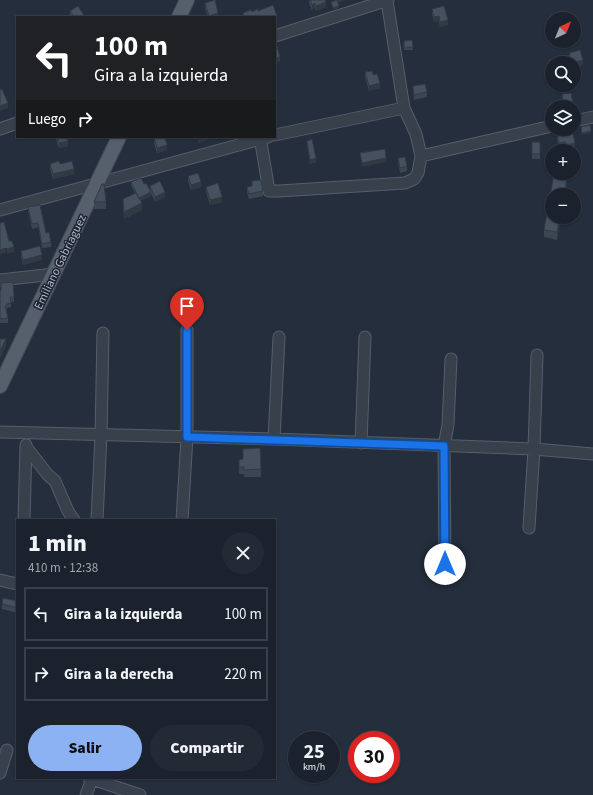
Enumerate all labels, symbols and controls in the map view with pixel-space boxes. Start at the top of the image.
north arrow [545,12,581,48]
map controls [545,12,581,224]
text: 100 m [94,26,168,66]
icon: left [28,32,80,84]
button: search [545,56,581,92]
text: Gira a la izquierda [94,63,228,88]
button: layers [545,100,581,136]
icon: right [74,108,96,130]
text: Luego [28,109,66,130]
button: + [545,144,581,180]
button: − [545,188,581,224]
street label: Emiliano Gabriaguez [30,212,91,313]
pin [170,289,204,330]
icon: arrive [176,295,198,317]
text: 1 min [28,526,87,561]
button: close [222,532,264,574]
position arrow [424,543,466,585]
text: 410 m · 12:38 [28,559,98,577]
icon: left [30,603,52,625]
text: Gira a la izquierda [64,604,183,625]
text: 100 m [224,604,262,625]
icon: right [30,663,52,685]
text: Gira a la derecha [64,664,174,685]
text: 220 m [224,664,262,685]
button: Salir [28,725,142,771]
button: Compartir [150,725,264,771]
speed limit sign: 30 [348,731,400,783]
text: 25 [303,738,325,766]
text: km/h [303,760,325,774]

